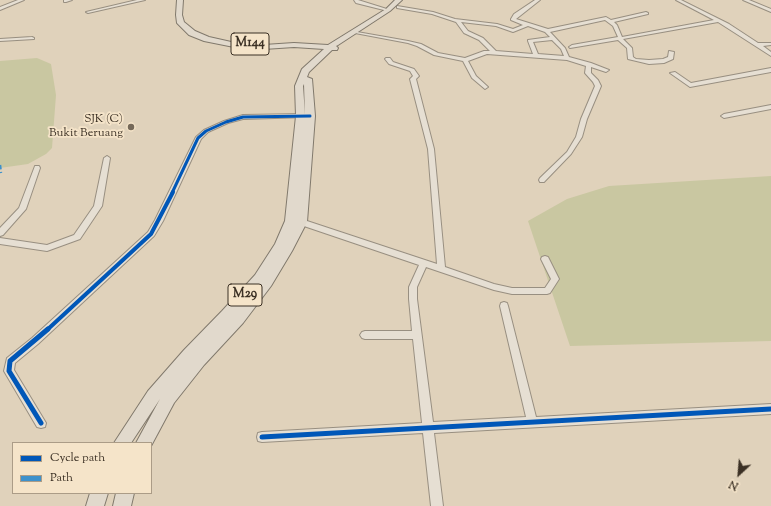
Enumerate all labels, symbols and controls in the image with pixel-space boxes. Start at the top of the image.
road number: M144 [231,33,269,55]
place label: SJK (C) Bukit Beruang [49,113,123,141]
marker: SJK (C) Bukit Beruang [126,122,136,132]
road number: M29 [228,284,262,306]
legend [12,442,152,494]
text: Cycle path [50,449,105,467]
north arrow [719,454,759,494]
text: Path [50,469,73,487]
text: N [726,476,741,494]

